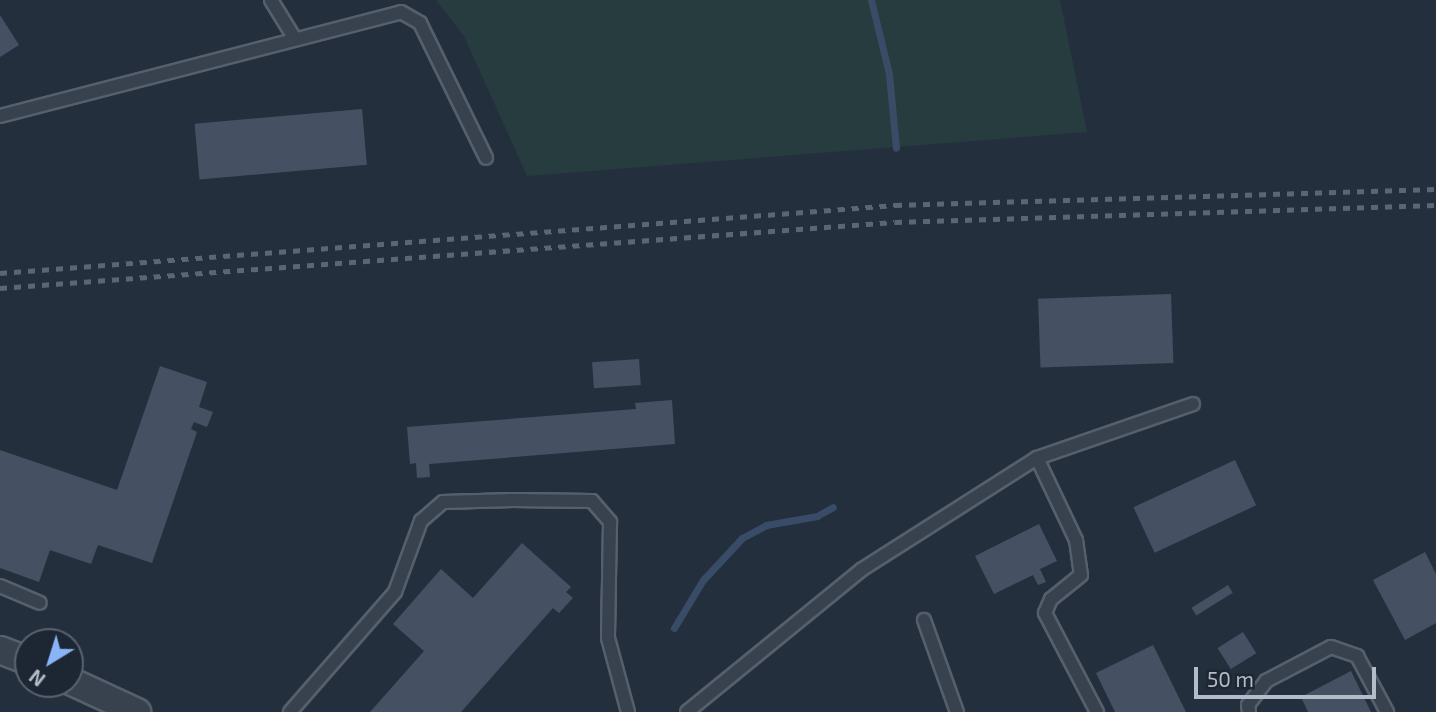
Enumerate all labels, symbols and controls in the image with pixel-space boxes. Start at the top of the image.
north arrow [14,628,84,698]
scale bar [1198,652,1380,696]
text: N [25,665,49,692]
text: 50 m [1207,666,1254,691]

